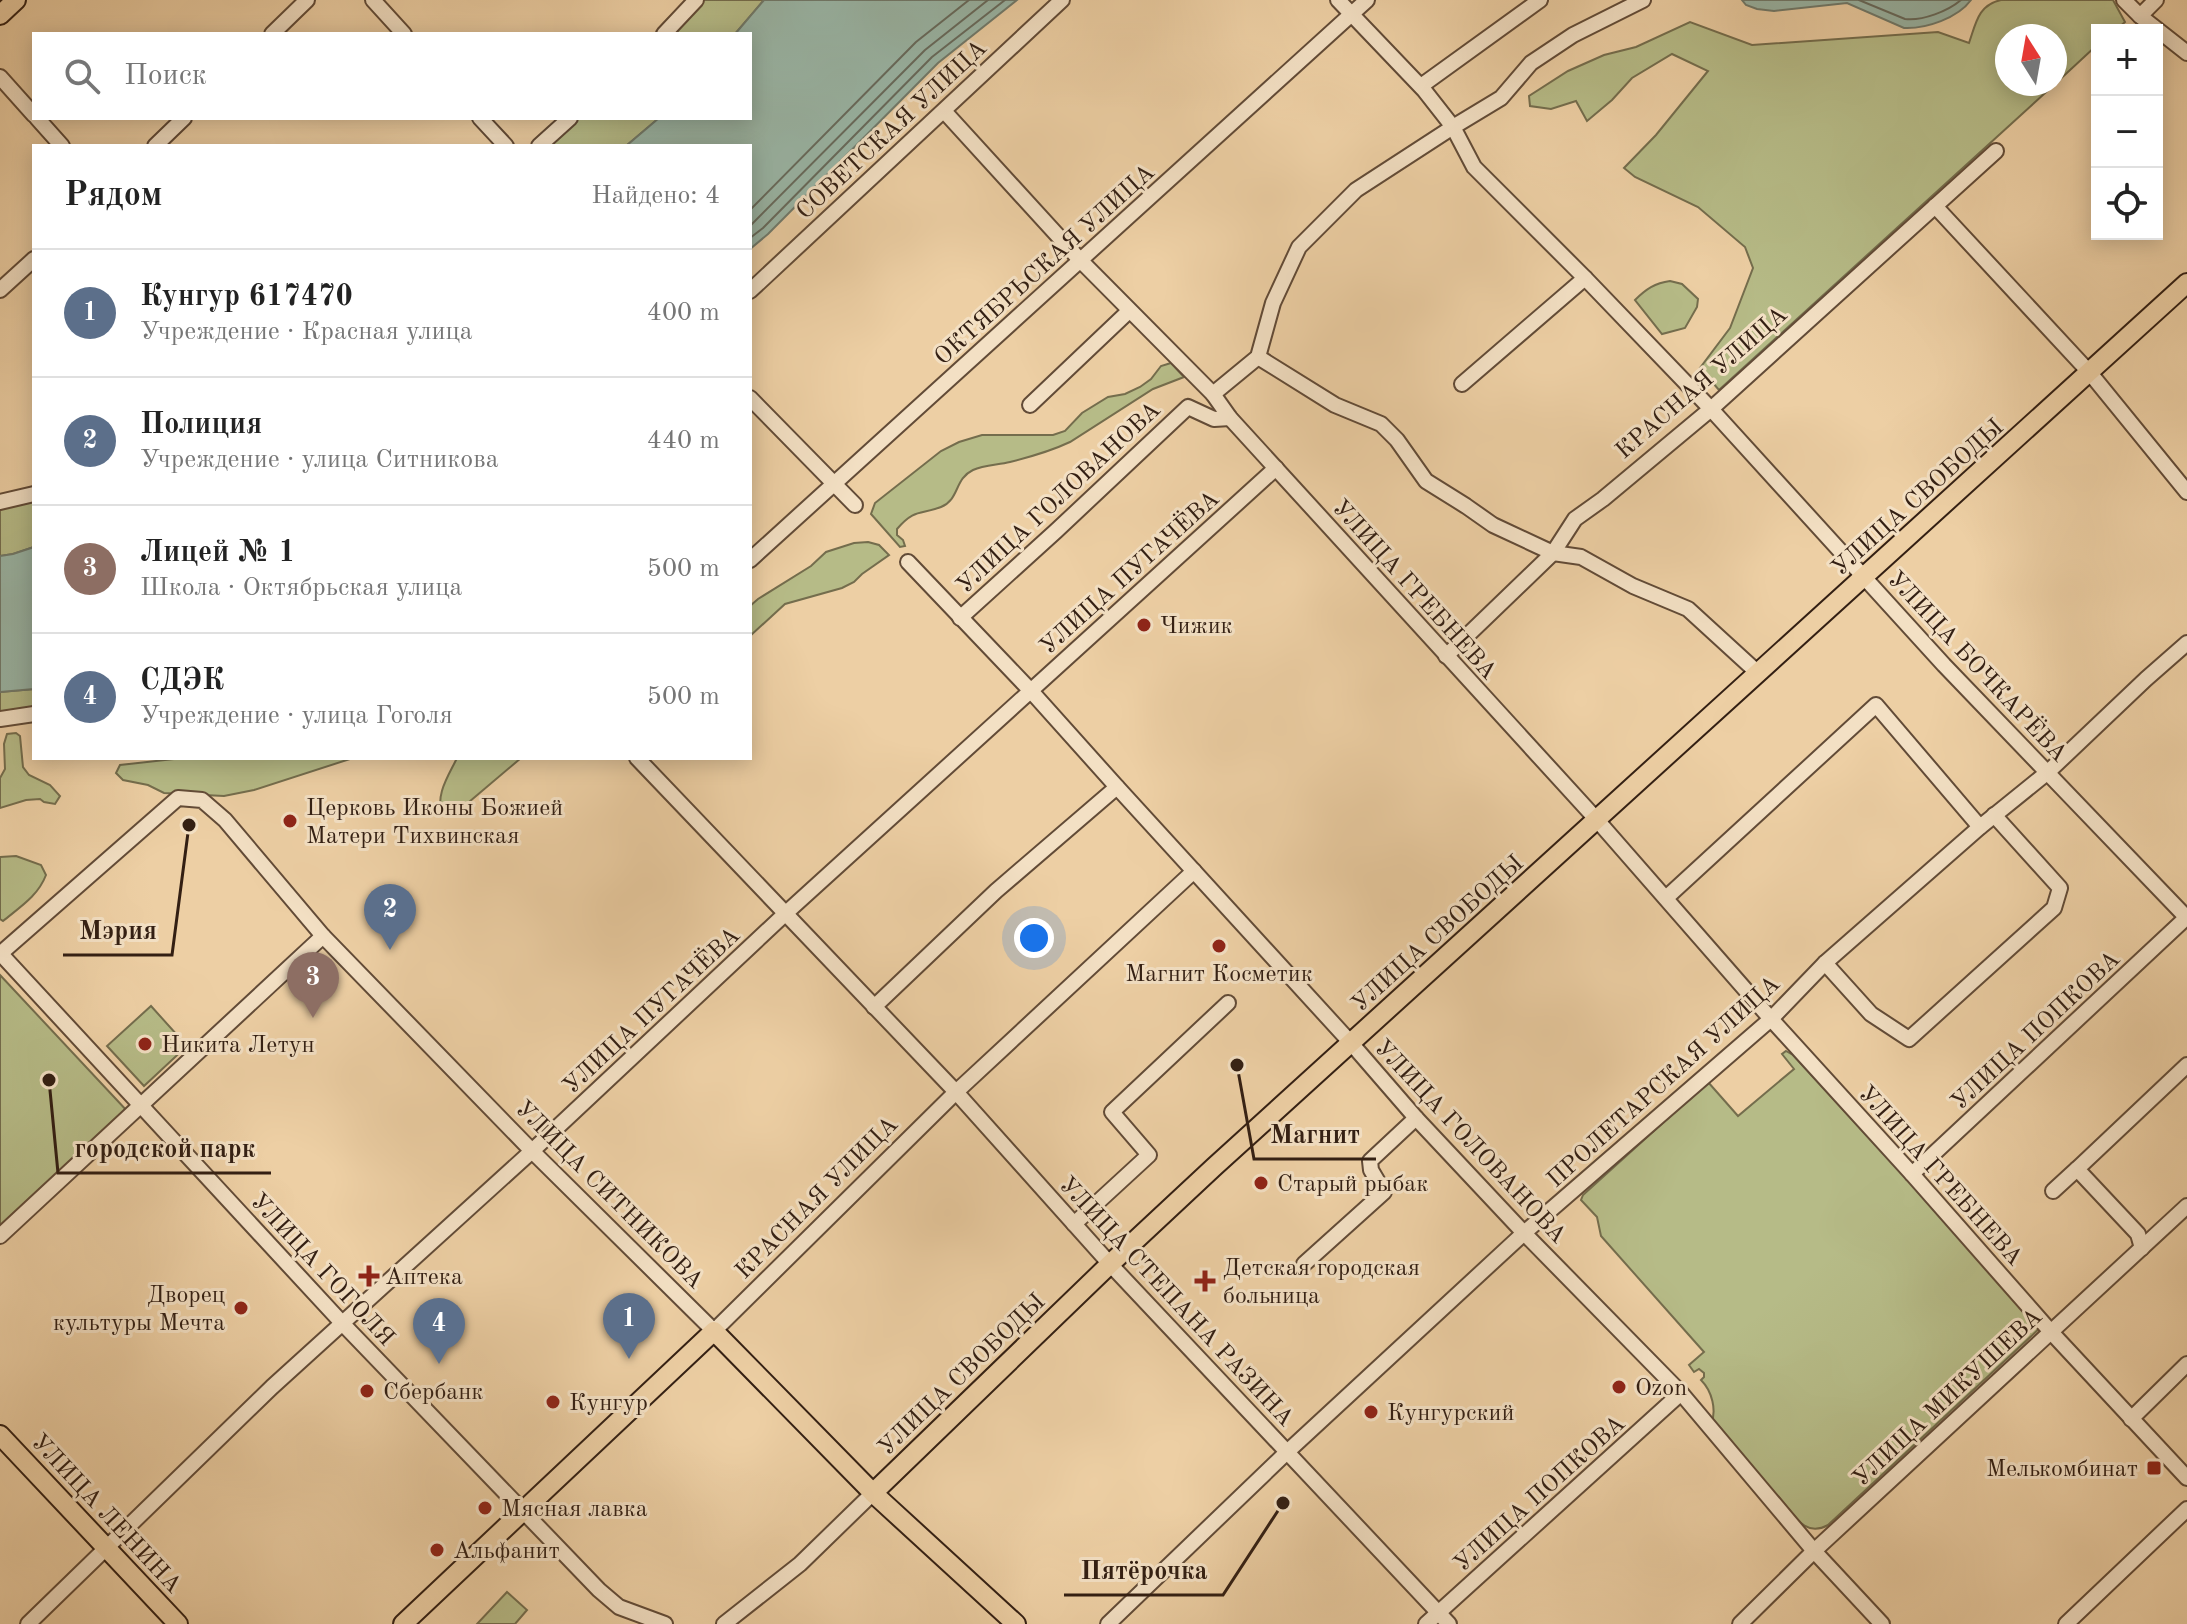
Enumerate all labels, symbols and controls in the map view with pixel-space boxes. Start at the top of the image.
north arrow [1995,24,2067,96]
map controls [2091,24,2163,240]
button: + [2091,24,2163,96]
search box [32,32,752,120]
street label: СОВЕТСКАЯ УЛИЦА [793,36,992,225]
icon: search [60,54,104,98]
text: Поиск [124,61,207,91]
button: − [2091,96,2163,168]
street label: ОКТЯБРЬСКАЯ УЛИЦА [931,161,1160,370]
button: locate [2091,168,2163,240]
text: Рядом [64,179,163,213]
text: Найдено: 4 [591,183,720,209]
text: Кунгур 617470 [140,282,353,312]
text: 1 [82,300,98,326]
text: 400 m [647,300,720,326]
street label: КРАСНАЯ УЛИЦА [1612,303,1793,464]
text: Учреждение · Красная улица [140,319,473,345]
street label: УЛИЦА ГОЛОВАНОВА [953,398,1166,599]
text: Полиция [140,410,262,440]
street label: УЛИЦА СВОБОДЫ [1828,415,2009,582]
text: 2 [82,428,98,454]
text: 440 m [647,428,720,454]
text: Учреждение · улица Ситникова [140,447,499,473]
street label: УЛИЦА ПУГАЧЁВА [1034,485,1225,660]
street label: УЛИЦА ГРЕБНЕВА [1327,496,1500,685]
text: Лицей № 1 [140,538,296,568]
text: 3 [82,556,98,582]
text: 500 m [647,556,720,582]
street label: УЛИЦА БОЧКАРЁВА [1882,565,2073,767]
text: Школа · Октябрьская улица [140,575,462,601]
place label: Чижик [1160,615,1233,639]
marker: Чижик [1135,616,1153,634]
text: СДЭК [140,666,224,696]
text: 4 [82,684,98,710]
text: 500 m [647,684,720,710]
text: Учреждение · улица Гоголя [140,703,453,729]
place label: Церковь Иконы Божией Матери Тихвинская [306,797,563,849]
marker: Церковь Иконы Божией Матери Тихвинская [281,812,299,830]
street label: УЛИЦА СВОБОДЫ [1348,851,1529,1018]
pin: 2 [364,884,416,950]
callout: Мэрия [63,905,172,955]
your location [1014,918,1054,958]
text: Мэрия [79,919,157,945]
street label: УЛИЦА ПУГАЧЁВА [557,921,745,1099]
marker: Магнит Косметик [1210,937,1228,955]
street label: УЛИЦА ПОПКОВА [1947,947,2125,1115]
pin: 3 [287,952,339,1018]
place label: Магнит Косметик [1125,963,1313,987]
street label: ПРОЛЕТАРСКАЯ УЛИЦА [1543,972,1785,1193]
place label: Никита Летун [161,1034,315,1058]
marker: Никита Летун [136,1035,154,1053]
street label: УЛИЦА ГОЛОВАНОВА [1369,1036,1570,1249]
street label: УЛИЦА ГРЕБНЕВА [1853,1082,2026,1271]
street label: УЛИЦА СИТНИКОВА [510,1097,707,1294]
callout: Магнит [1254,1109,1376,1159]
street label: КРАСНАЯ УЛИЦА [732,1113,903,1284]
callout: городской парк [58,1123,271,1173]
text: Магнит [1270,1123,1360,1149]
text: городской парк [75,1137,256,1163]
street label: УЛИЦА СТЕПАНА РАЗИНА [1054,1173,1297,1432]
place label: Старый рыбак [1277,1173,1428,1197]
marker: Старый рыбак [1252,1174,1270,1192]
street label: УЛИЦА ГОГОЛЯ [245,1190,398,1351]
place label: Детская городская больница [1223,1257,1420,1309]
place label: Аптека [385,1266,463,1290]
marker: Аптека [360,1267,378,1285]
marker: Детская городская больница [1194,1270,1216,1292]
place label: Дворец культуры Мечта [53,1284,225,1336]
street label: УЛИЦА СВОБОДЫ [874,1290,1050,1461]
pin: 1 [603,1293,655,1359]
pin: 4 [413,1298,465,1364]
marker: Дворец культуры Мечта [232,1299,250,1317]
street label: УЛИЦА МИКУШЕВА [1849,1305,2047,1492]
place label: Ozon [1635,1377,1687,1401]
marker: Ozon [1610,1378,1628,1396]
place label: Сбербанк [383,1381,483,1405]
marker: Сбербанк [358,1382,376,1400]
place label: Кунгур [569,1392,648,1416]
marker: Кунгур [544,1393,562,1411]
place label: Кунгурский [1387,1402,1514,1426]
marker: Кунгурский [1362,1403,1380,1421]
street label: УЛИЦА ПОПКОВА [1450,1412,1630,1577]
street label: УЛИЦА ЛЕНИНА [26,1430,185,1599]
place label: Мелькомбинат [1986,1458,2138,1482]
marker: Мелькомбинат [2145,1459,2163,1477]
place label: Мясная лавка [501,1498,648,1522]
marker: Мясная лавка [476,1499,494,1517]
place label: Альфанит [453,1540,560,1564]
marker: Альфанит [428,1541,446,1559]
callout: Пятёрочка [1064,1545,1223,1595]
text: Пятёрочка [1080,1559,1208,1585]

